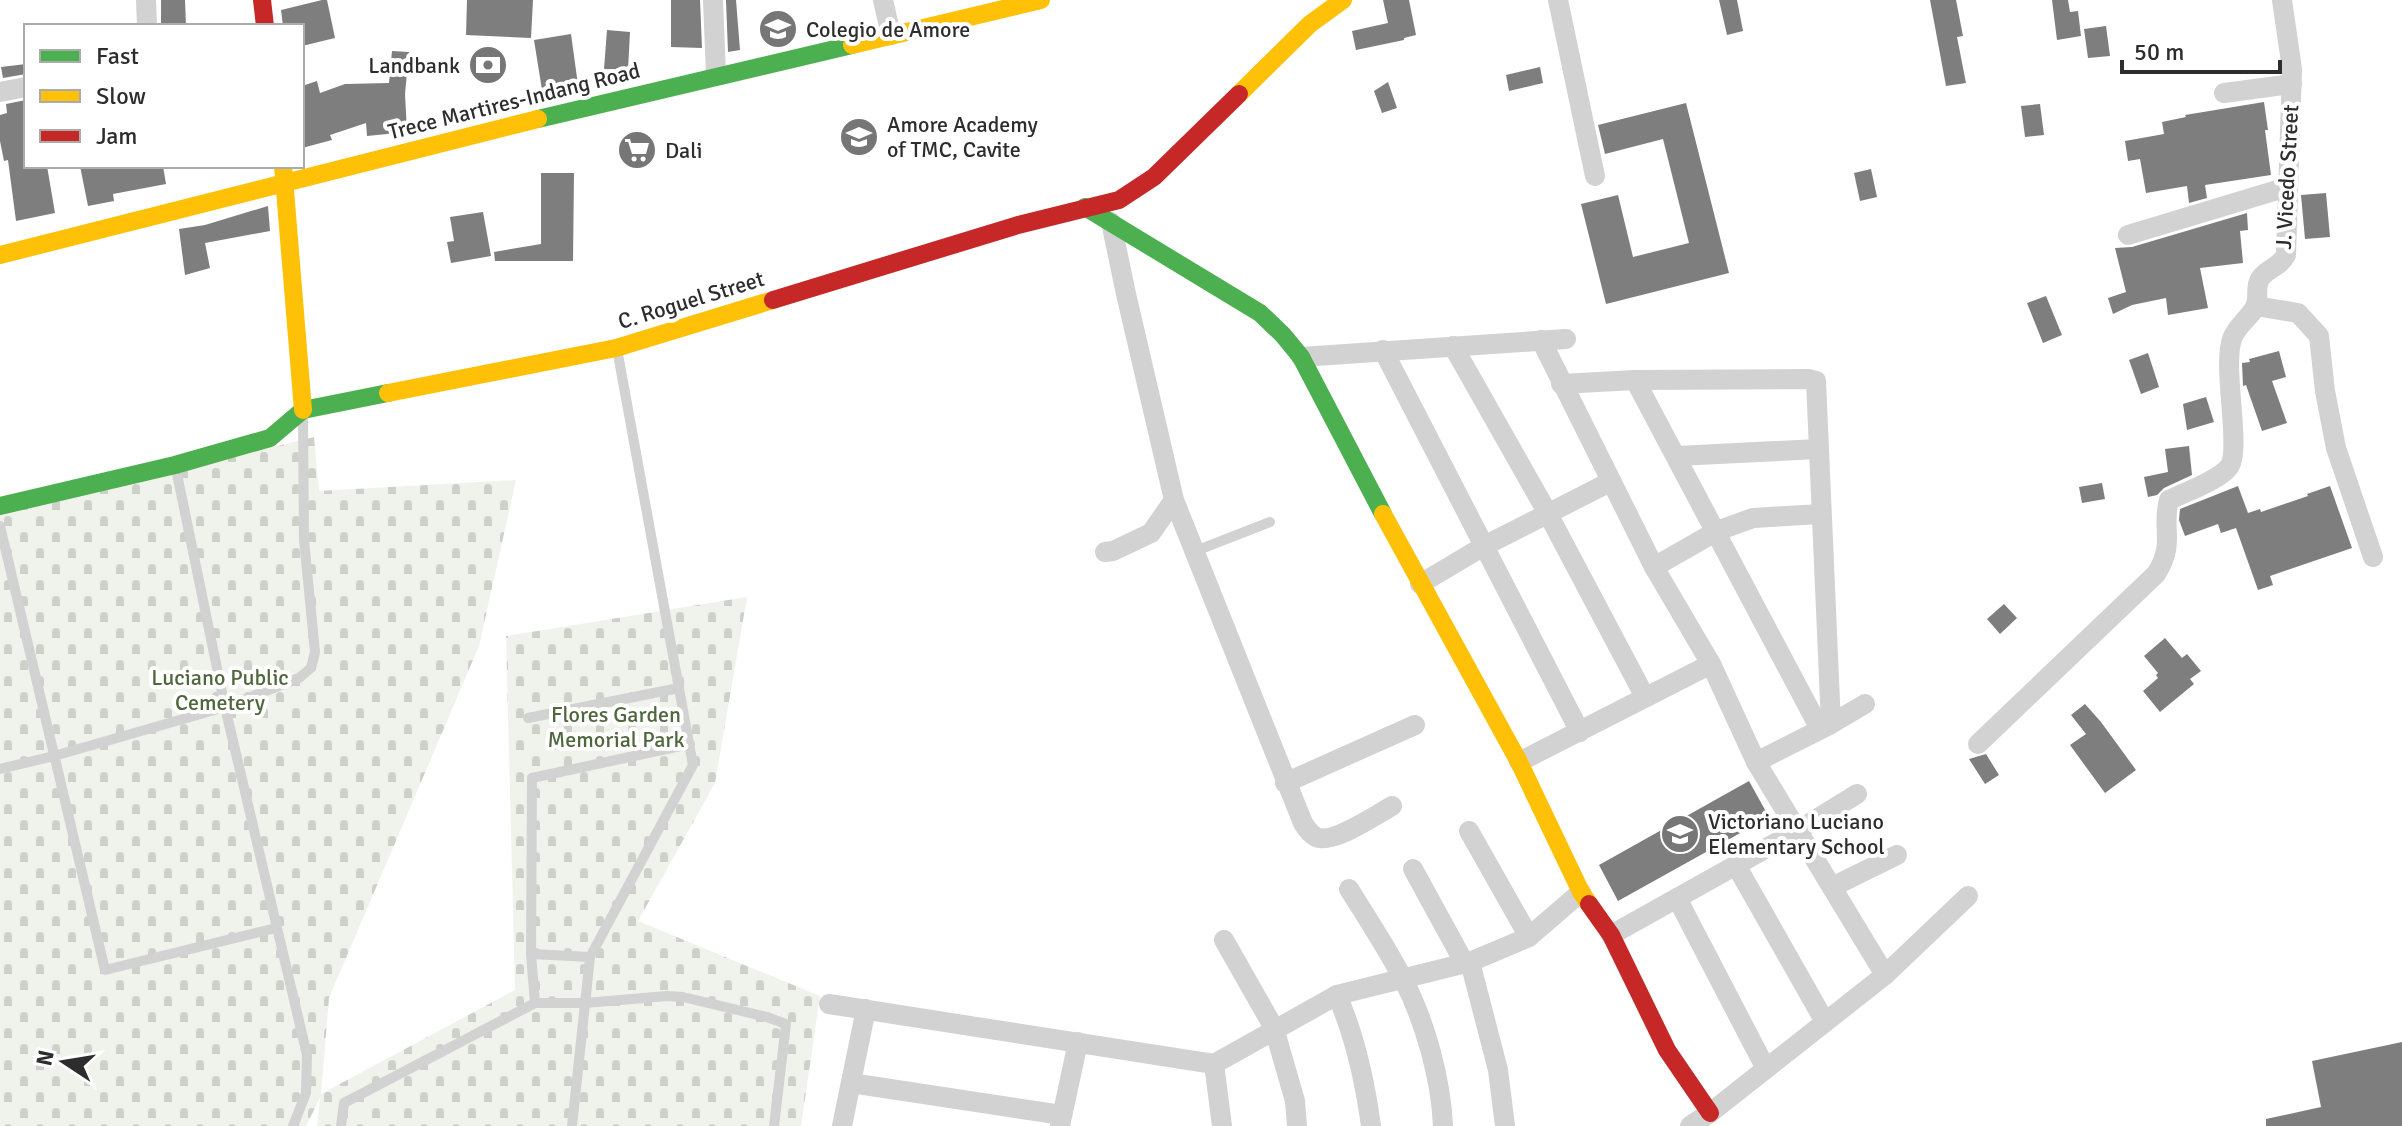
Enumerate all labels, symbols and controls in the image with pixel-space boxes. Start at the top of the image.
school or university icon: Colegio de Amore [757,8,799,50]
place label: Colegio de Amore [806,16,970,43]
legend [24,24,304,168]
scale bar [2122,24,2280,74]
text: 50 m [2134,37,2184,67]
text: Fast [96,41,139,71]
bank icon: Landbank [467,44,509,86]
place label: Landbank [368,52,460,79]
street label: Trece Martires-Indang Road [385,57,643,145]
text: Slow [96,81,146,111]
street label: J. Vicedo Street [2270,104,2304,250]
place label: Amore Academy of TMC, Cavite [887,111,1039,163]
school or university icon: Amore Academy of TMC, Cavite [838,116,880,158]
text: Jam [96,121,137,151]
supermarket icon: Dali [616,129,658,171]
place label: Dali [665,137,703,164]
street label: C. Roguel Street [615,265,768,335]
park label: Luciano Public Cemetery [151,664,289,716]
park label: Flores Garden Memorial Park [548,701,684,753]
place label: Victoriano Luciano Elementary School [1708,808,1885,860]
school or university icon: Victoriano Luciano Elementary School [1659,813,1701,855]
north arrow [24,1022,104,1102]
text: N [30,1048,60,1068]

